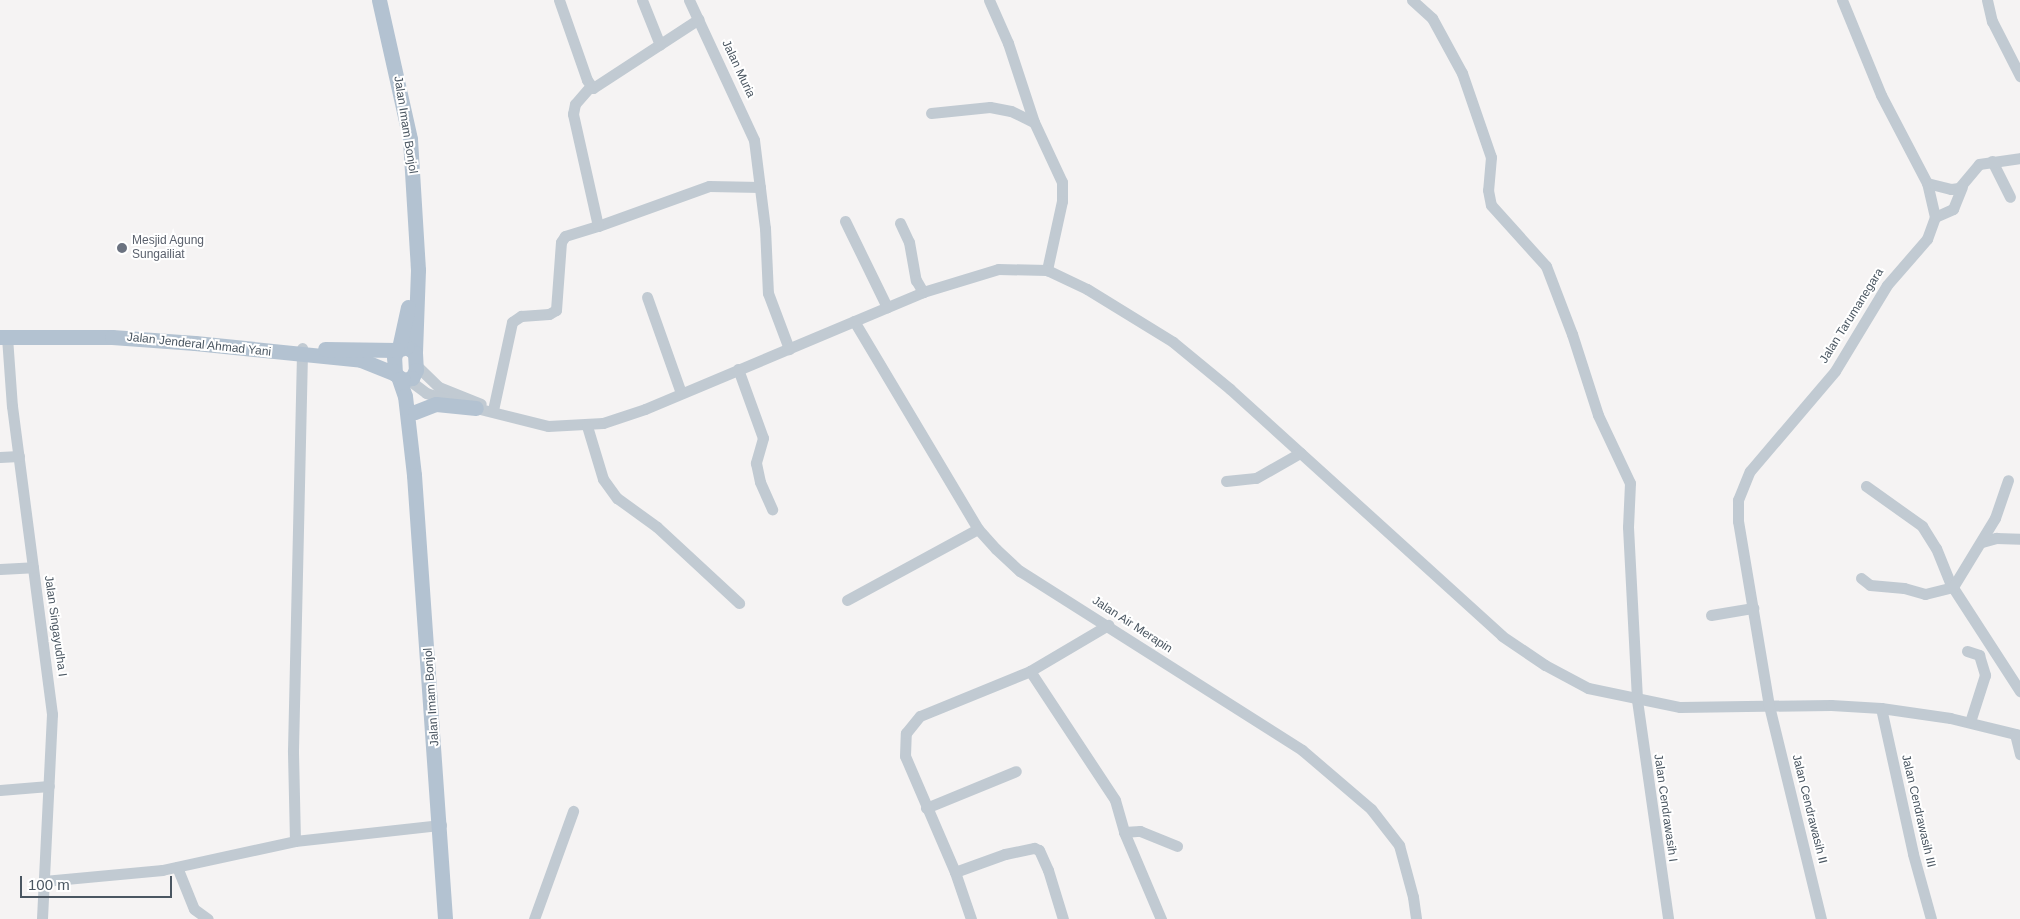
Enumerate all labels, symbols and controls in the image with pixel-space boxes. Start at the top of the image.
street label: Jalan Muria [718,38,758,100]
street label: Jalan Imam Bonjol [390,75,420,175]
place label: Mesjid Agung Sungailiat [132,234,205,262]
marker: Mesjid Agung Sungailiat [116,242,128,254]
street label: Jalan Tarumanegara [1817,266,1887,366]
street label: Jalan Jenderal Ahmad Yani [126,330,272,360]
street label: Jalan Singayudha I [41,574,69,678]
street label: Jalan Air Merapin [1089,594,1175,656]
street label: Jalan Imam Bonjol [421,647,443,747]
street label: Jalan Cendrawasih I [1650,753,1680,863]
street label: Jalan Cendrawasih II [1788,753,1830,865]
street label: Jalan Cendrawasih III [1898,753,1938,869]
scale bar [22,866,175,898]
text: 100 m [28,876,70,893]

